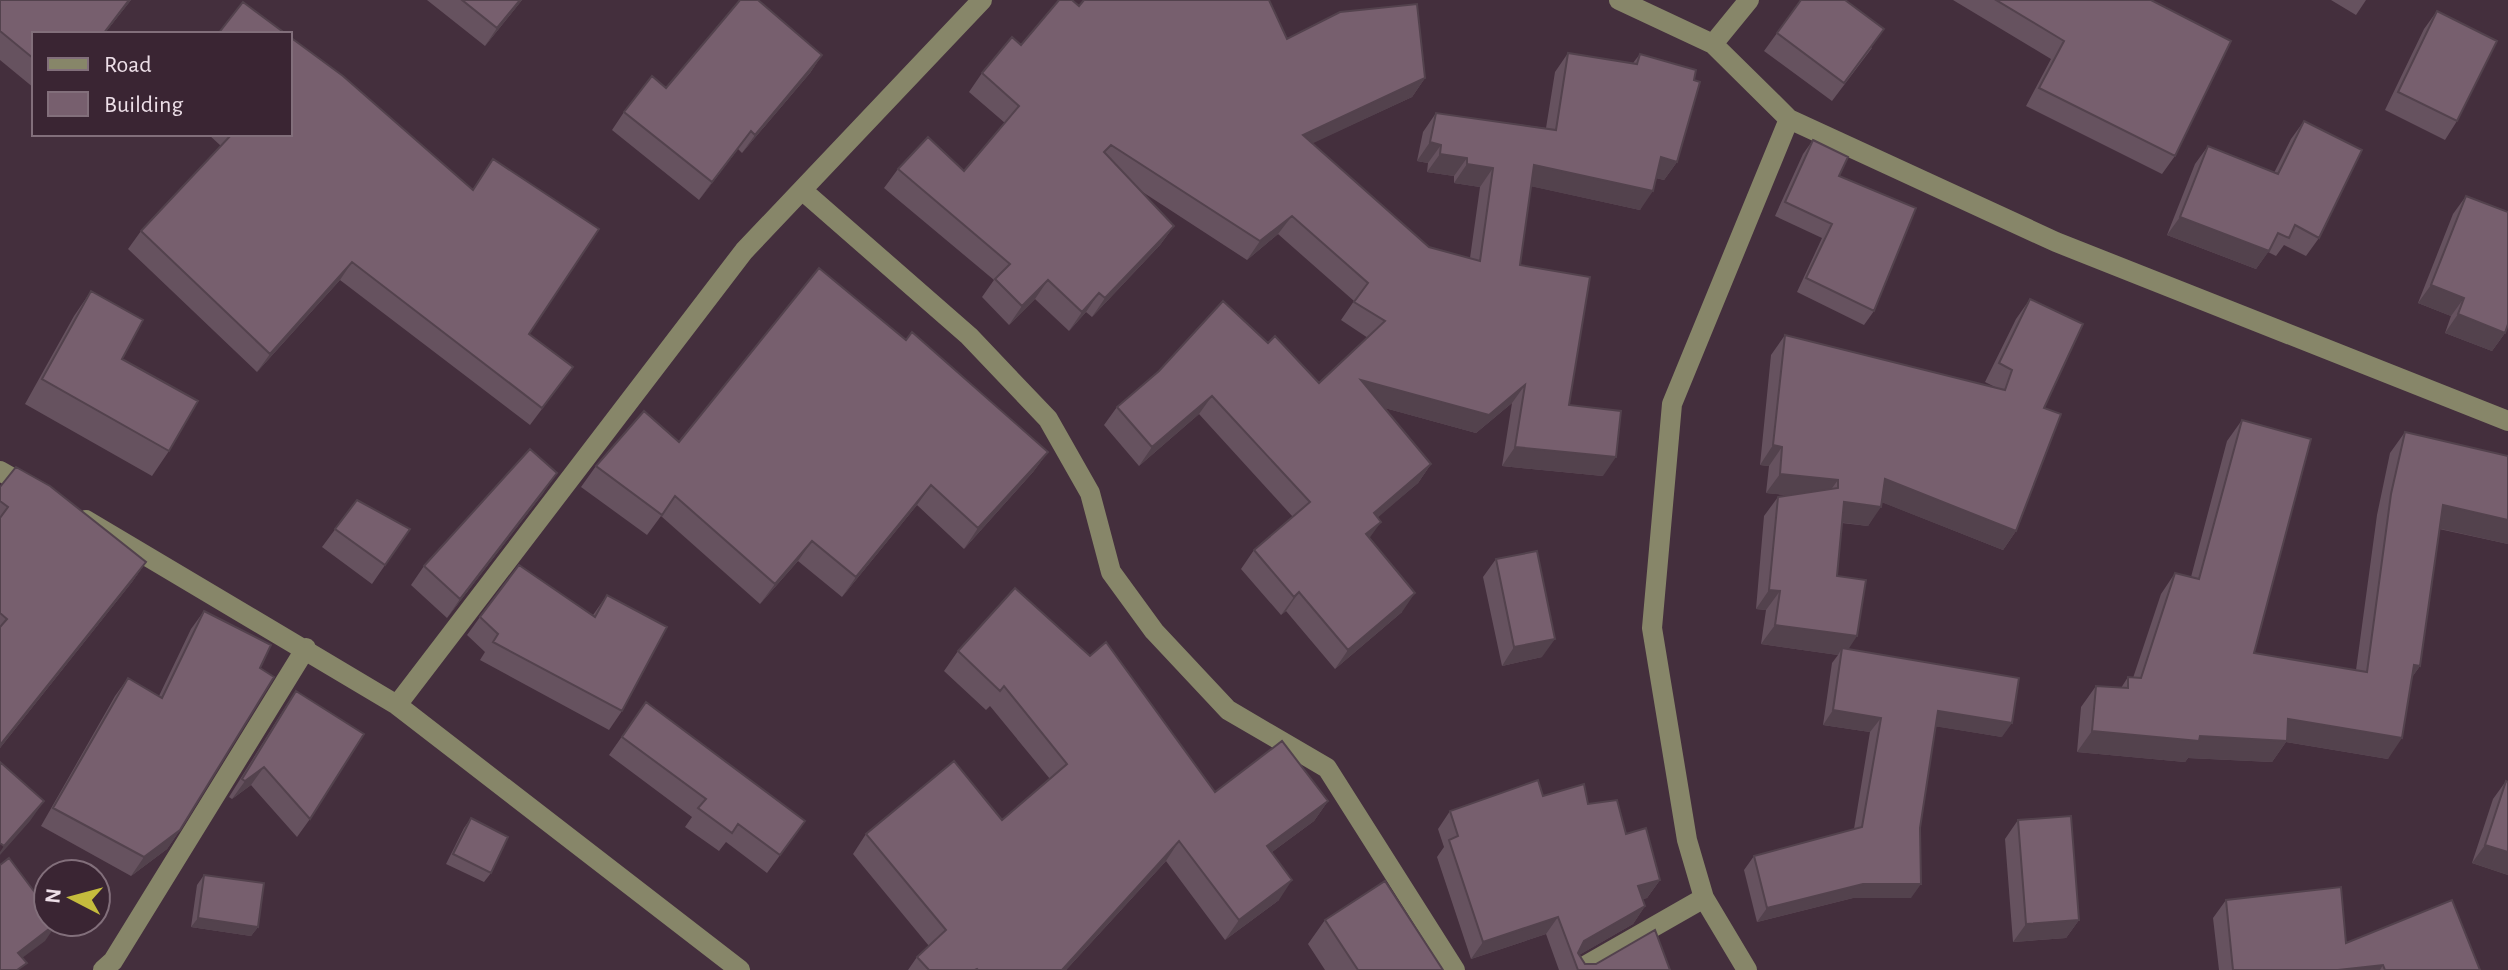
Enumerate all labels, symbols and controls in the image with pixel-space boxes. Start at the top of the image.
legend [32,32,292,136]
text: Road [104,53,152,77]
text: Building [104,93,183,117]
north arrow [32,858,112,938]
text: N [41,887,65,905]

